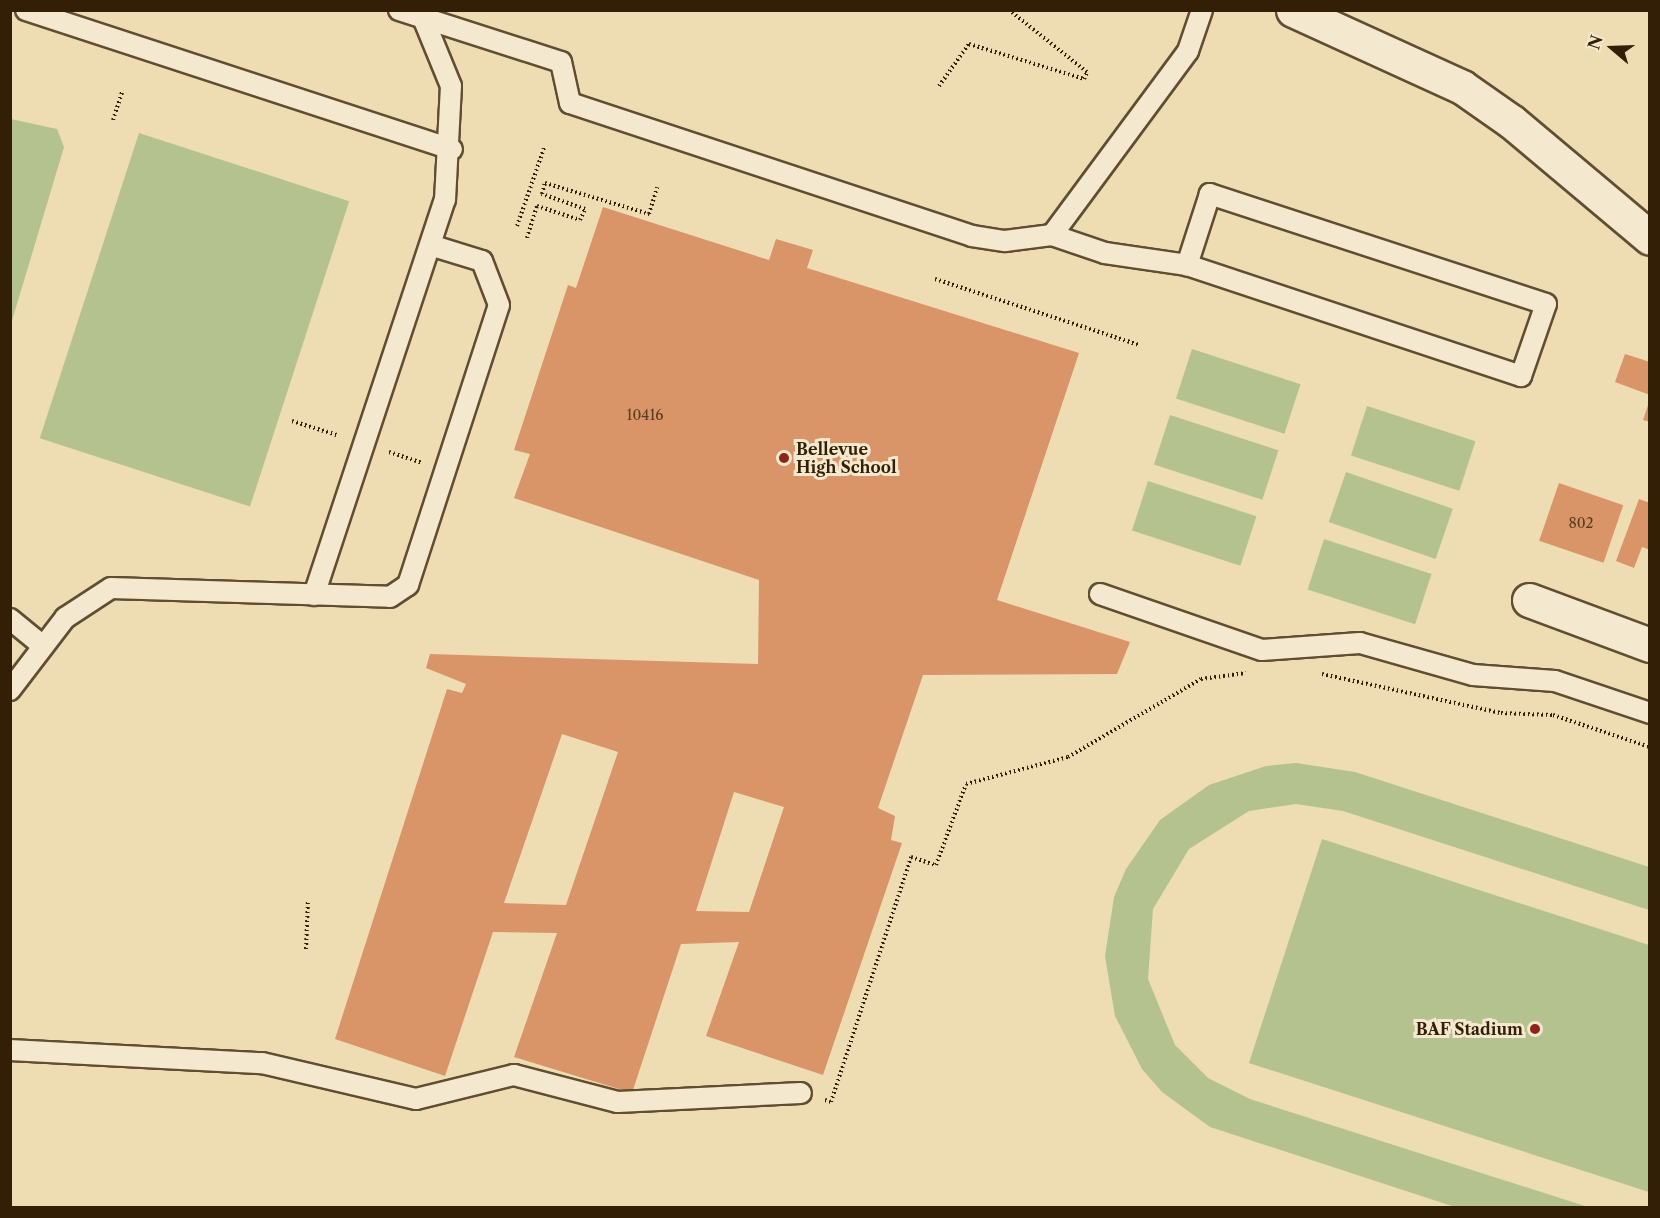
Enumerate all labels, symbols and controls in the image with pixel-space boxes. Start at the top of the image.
north arrow [1582,18,1642,78]
text: N [1583,32,1607,52]
house number: 10416 [627,407,663,423]
place label: Bellevue High School [796,439,897,477]
marker: Bellevue High School [777,451,791,465]
house number: 802 [1568,515,1594,531]
place label: BAF Stadium [1415,1019,1523,1039]
marker: BAF Stadium [1528,1022,1542,1036]

